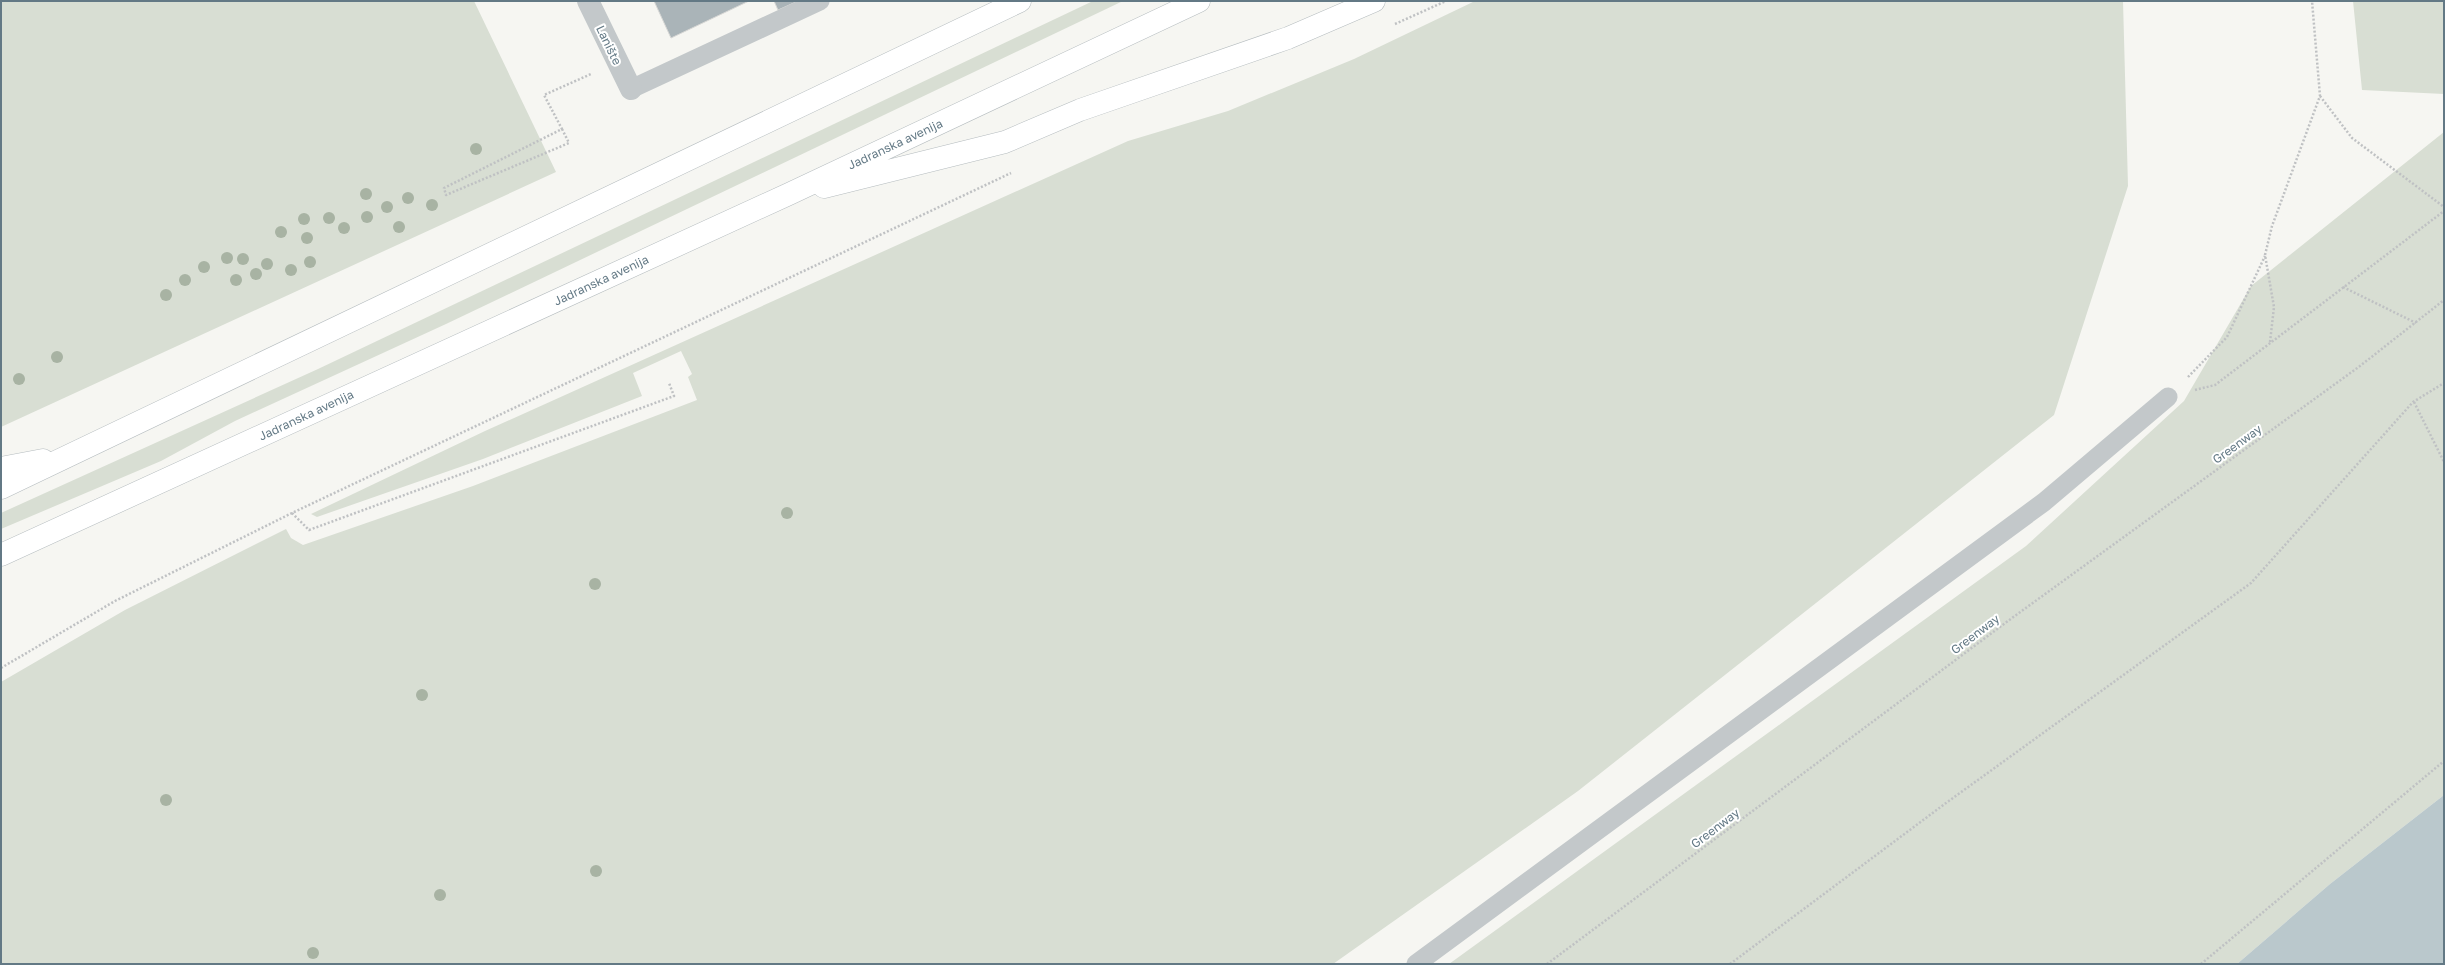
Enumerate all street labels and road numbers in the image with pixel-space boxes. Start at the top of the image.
street label: Lanište [593,23,625,67]
street label: Jadranska avenija [845,115,945,173]
street label: Jadranska avenija [551,251,651,309]
street label: Jadranska avenija [256,386,356,444]
street label: Greenway [2210,421,2265,467]
street label: Greenway [1948,611,2002,657]
street label: Greenway [1688,805,1742,851]

